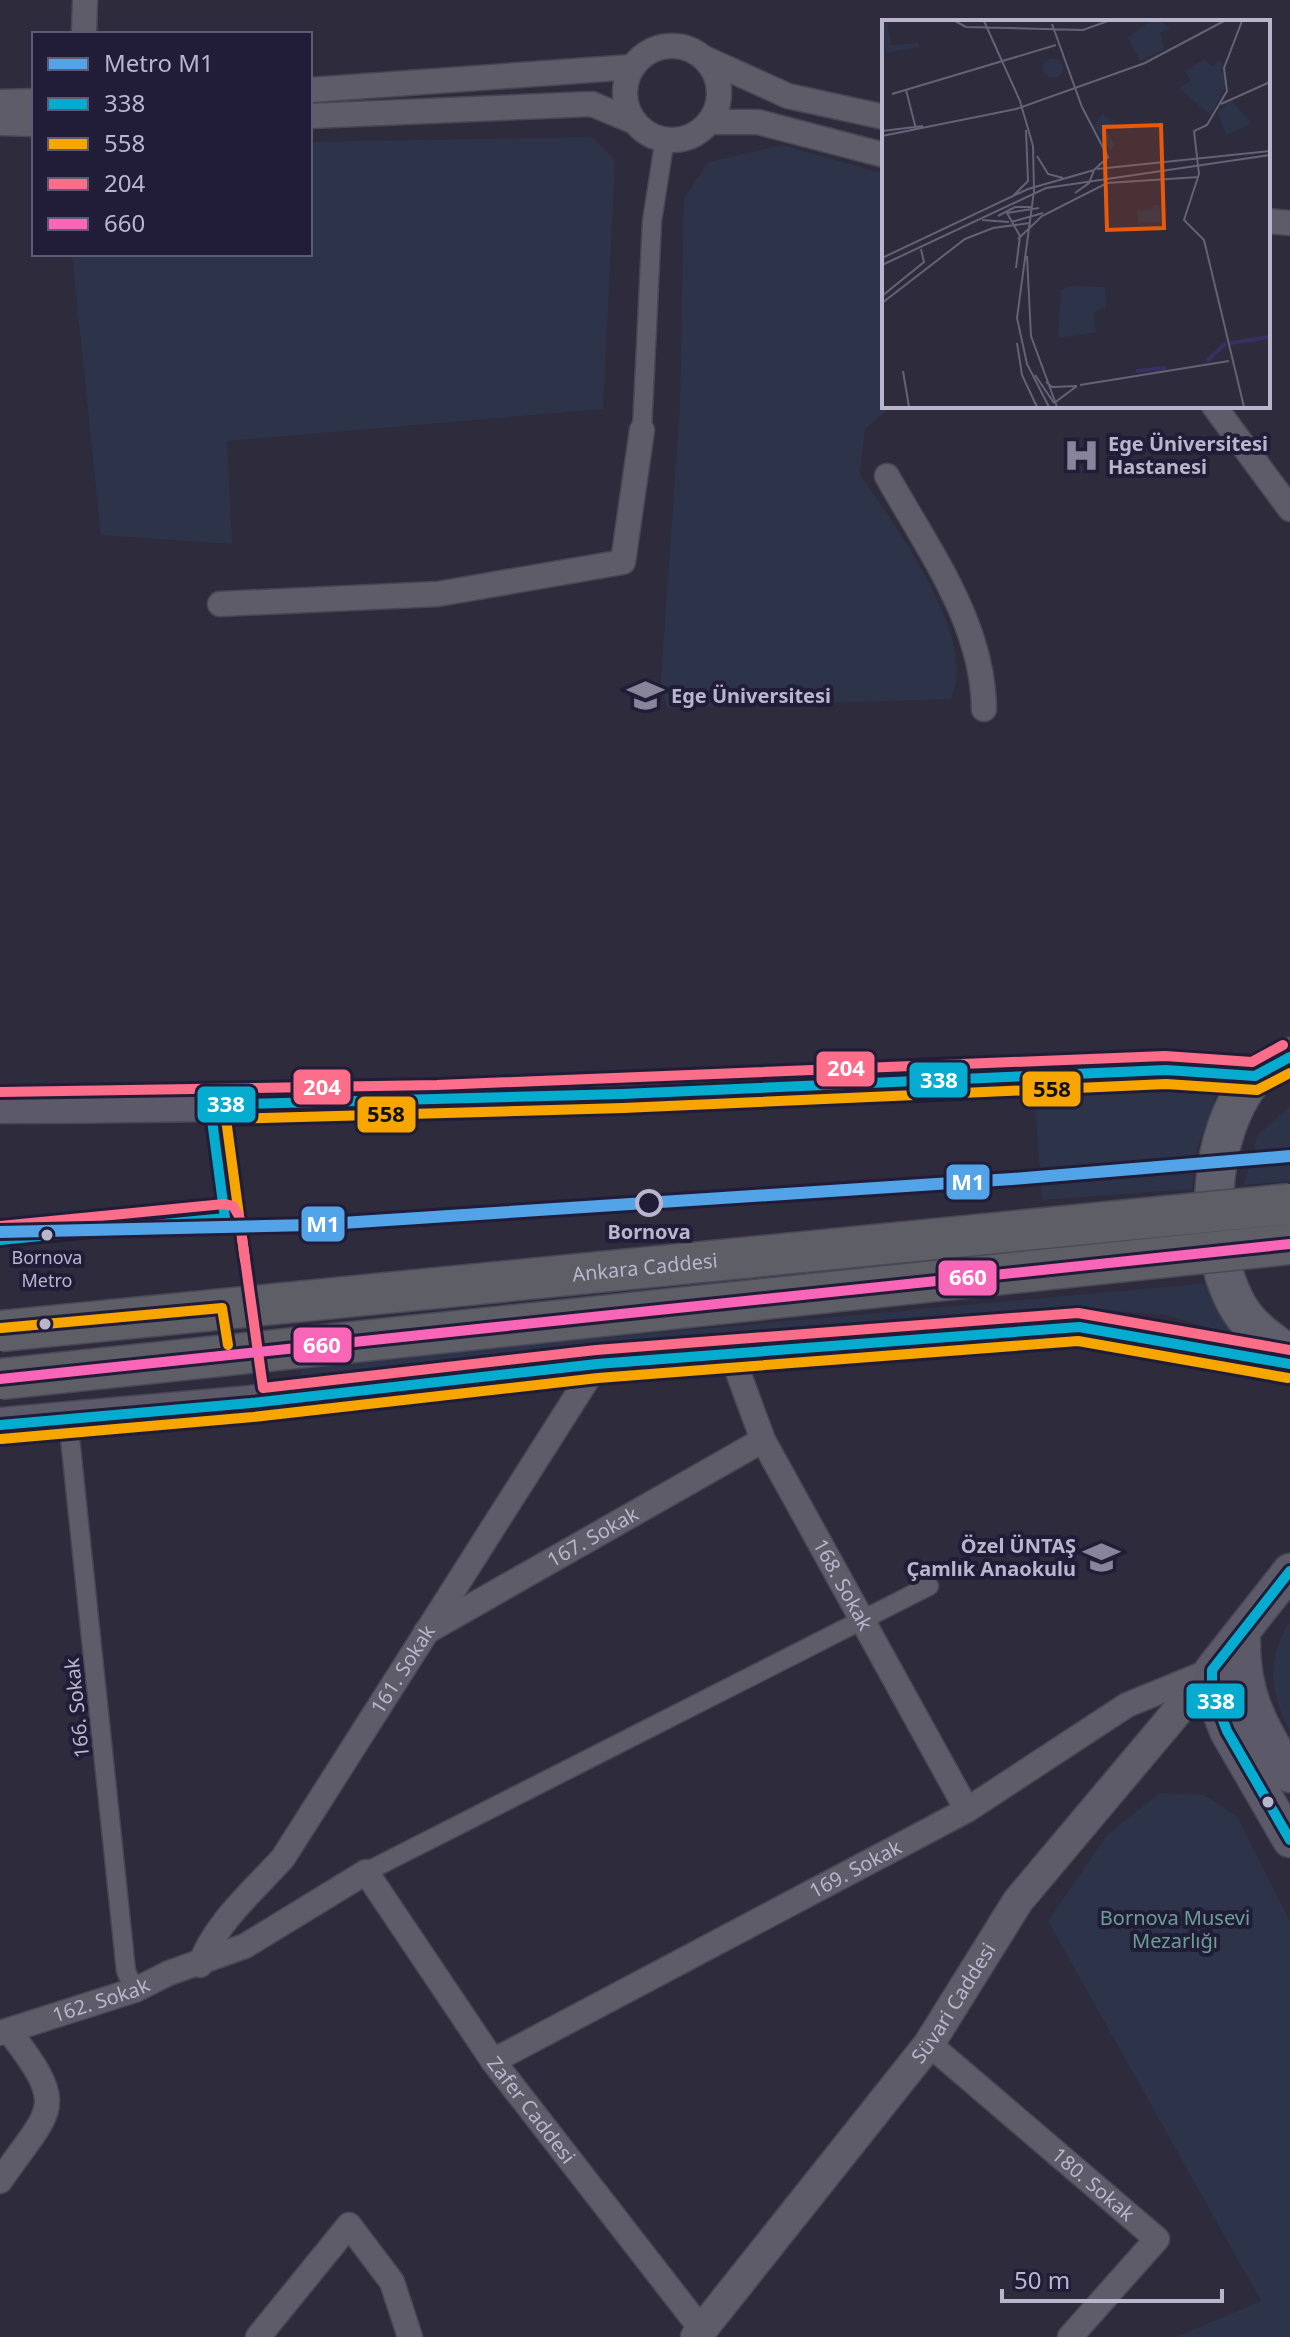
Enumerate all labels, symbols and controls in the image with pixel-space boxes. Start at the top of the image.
inset map [882,20,1270,408]
legend [32,32,312,256]
text: Metro M1 [104,46,214,79]
text: 338 [104,86,145,119]
text: 558 [104,126,145,159]
text: 204 [104,166,145,199]
text: 660 [104,206,145,239]
place label: Ege Üniversitesi Hastanesi [1108,430,1268,480]
hospital icon: Ege Üniversitesi Hastanesi [1063,436,1101,474]
school or university icon: Ege Üniversitesi [626,677,664,715]
place label: Ege Üniversitesi [671,682,831,709]
line badge: 204 [815,1050,876,1088]
text: 204 [827,1052,865,1082]
line badge: 338 [908,1061,969,1099]
text: 338 [920,1064,958,1094]
line badge: 204 [292,1068,352,1106]
line badge: 558 [1021,1070,1082,1108]
text: 204 [303,1071,341,1101]
text: 558 [1033,1073,1071,1103]
line badge: 338 [196,1085,257,1124]
text: 338 [207,1088,245,1118]
line badge: 558 [356,1095,417,1134]
text: 558 [367,1098,405,1128]
line badge: M1 [945,1163,991,1201]
text: M1 [951,1166,985,1196]
marker: Bornova [636,1190,662,1216]
line badge: M1 [300,1205,346,1243]
text: M1 [306,1208,340,1238]
place label: Bornova [607,1218,691,1245]
marker: Bornova Metro [39,1227,55,1243]
place label: Bornova Metro [12,1245,82,1292]
street label: Ankara Caddesi [571,1246,719,1288]
line badge: 660 [937,1259,998,1297]
text: 660 [949,1261,987,1291]
unlabelled marker [37,1316,53,1332]
line badge: 660 [292,1326,353,1364]
text: 660 [303,1329,341,1359]
street label: 167. Sokak [542,1500,643,1573]
place label: Özel ÜNTAŞ Çamlık Anaokulu [906,1532,1076,1582]
street label: 168. Sokak [807,1534,880,1635]
school or university icon: Özel ÜNTAŞ Çamlık Anaokulu [1083,1539,1121,1577]
street label: 161. Sokak [364,1619,441,1719]
street label: 166. Sokak [58,1656,95,1759]
line badge: 338 [1185,1682,1246,1720]
text: 338 [1197,1685,1235,1715]
unlabelled marker [1260,1794,1276,1810]
street label: 169. Sokak [804,1833,906,1904]
park label: Bornova Musevi Mezarlığı [1100,1904,1250,1954]
street label: Süvari Caddesi [905,1938,1002,2069]
street label: 162. Sokak [49,1971,154,2028]
street label: Zafer Caddesi [481,2051,582,2169]
street label: 180. Sokak [1046,2141,1141,2227]
scale bar [1002,2253,1222,2303]
text: 50 m [1014,2263,1070,2296]

